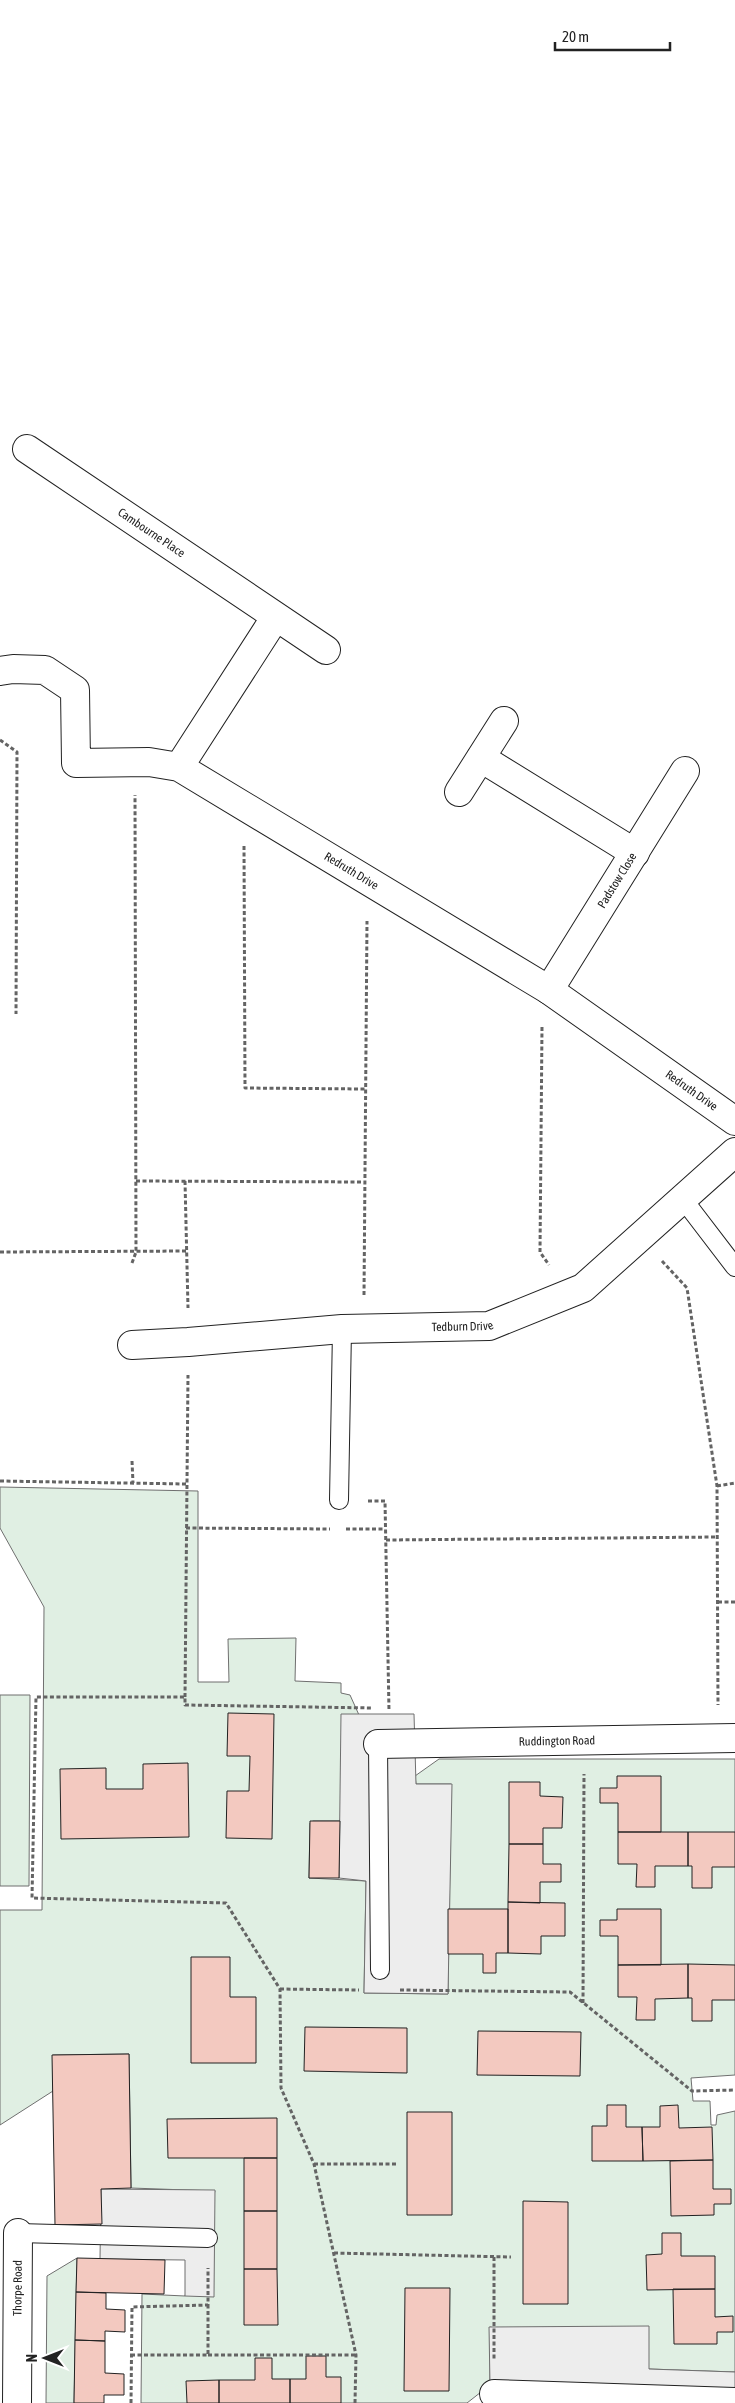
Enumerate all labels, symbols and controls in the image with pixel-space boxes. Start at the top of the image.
scale bar [555,20,670,52]
text: 20 m [562,28,589,45]
street label: Cambourne Place [115,505,188,560]
street label: Redruth Drive [322,849,381,893]
street label: Padstow Close [595,850,640,911]
street label: Redruth Drive [663,1067,720,1114]
street label: Tedburn Drive [431,1318,495,1334]
street label: Ruddington Road [519,1733,595,1749]
street label: Thorpe Road [11,2260,25,2316]
north arrow [20,2333,70,2383]
text: N [24,2354,40,2362]

